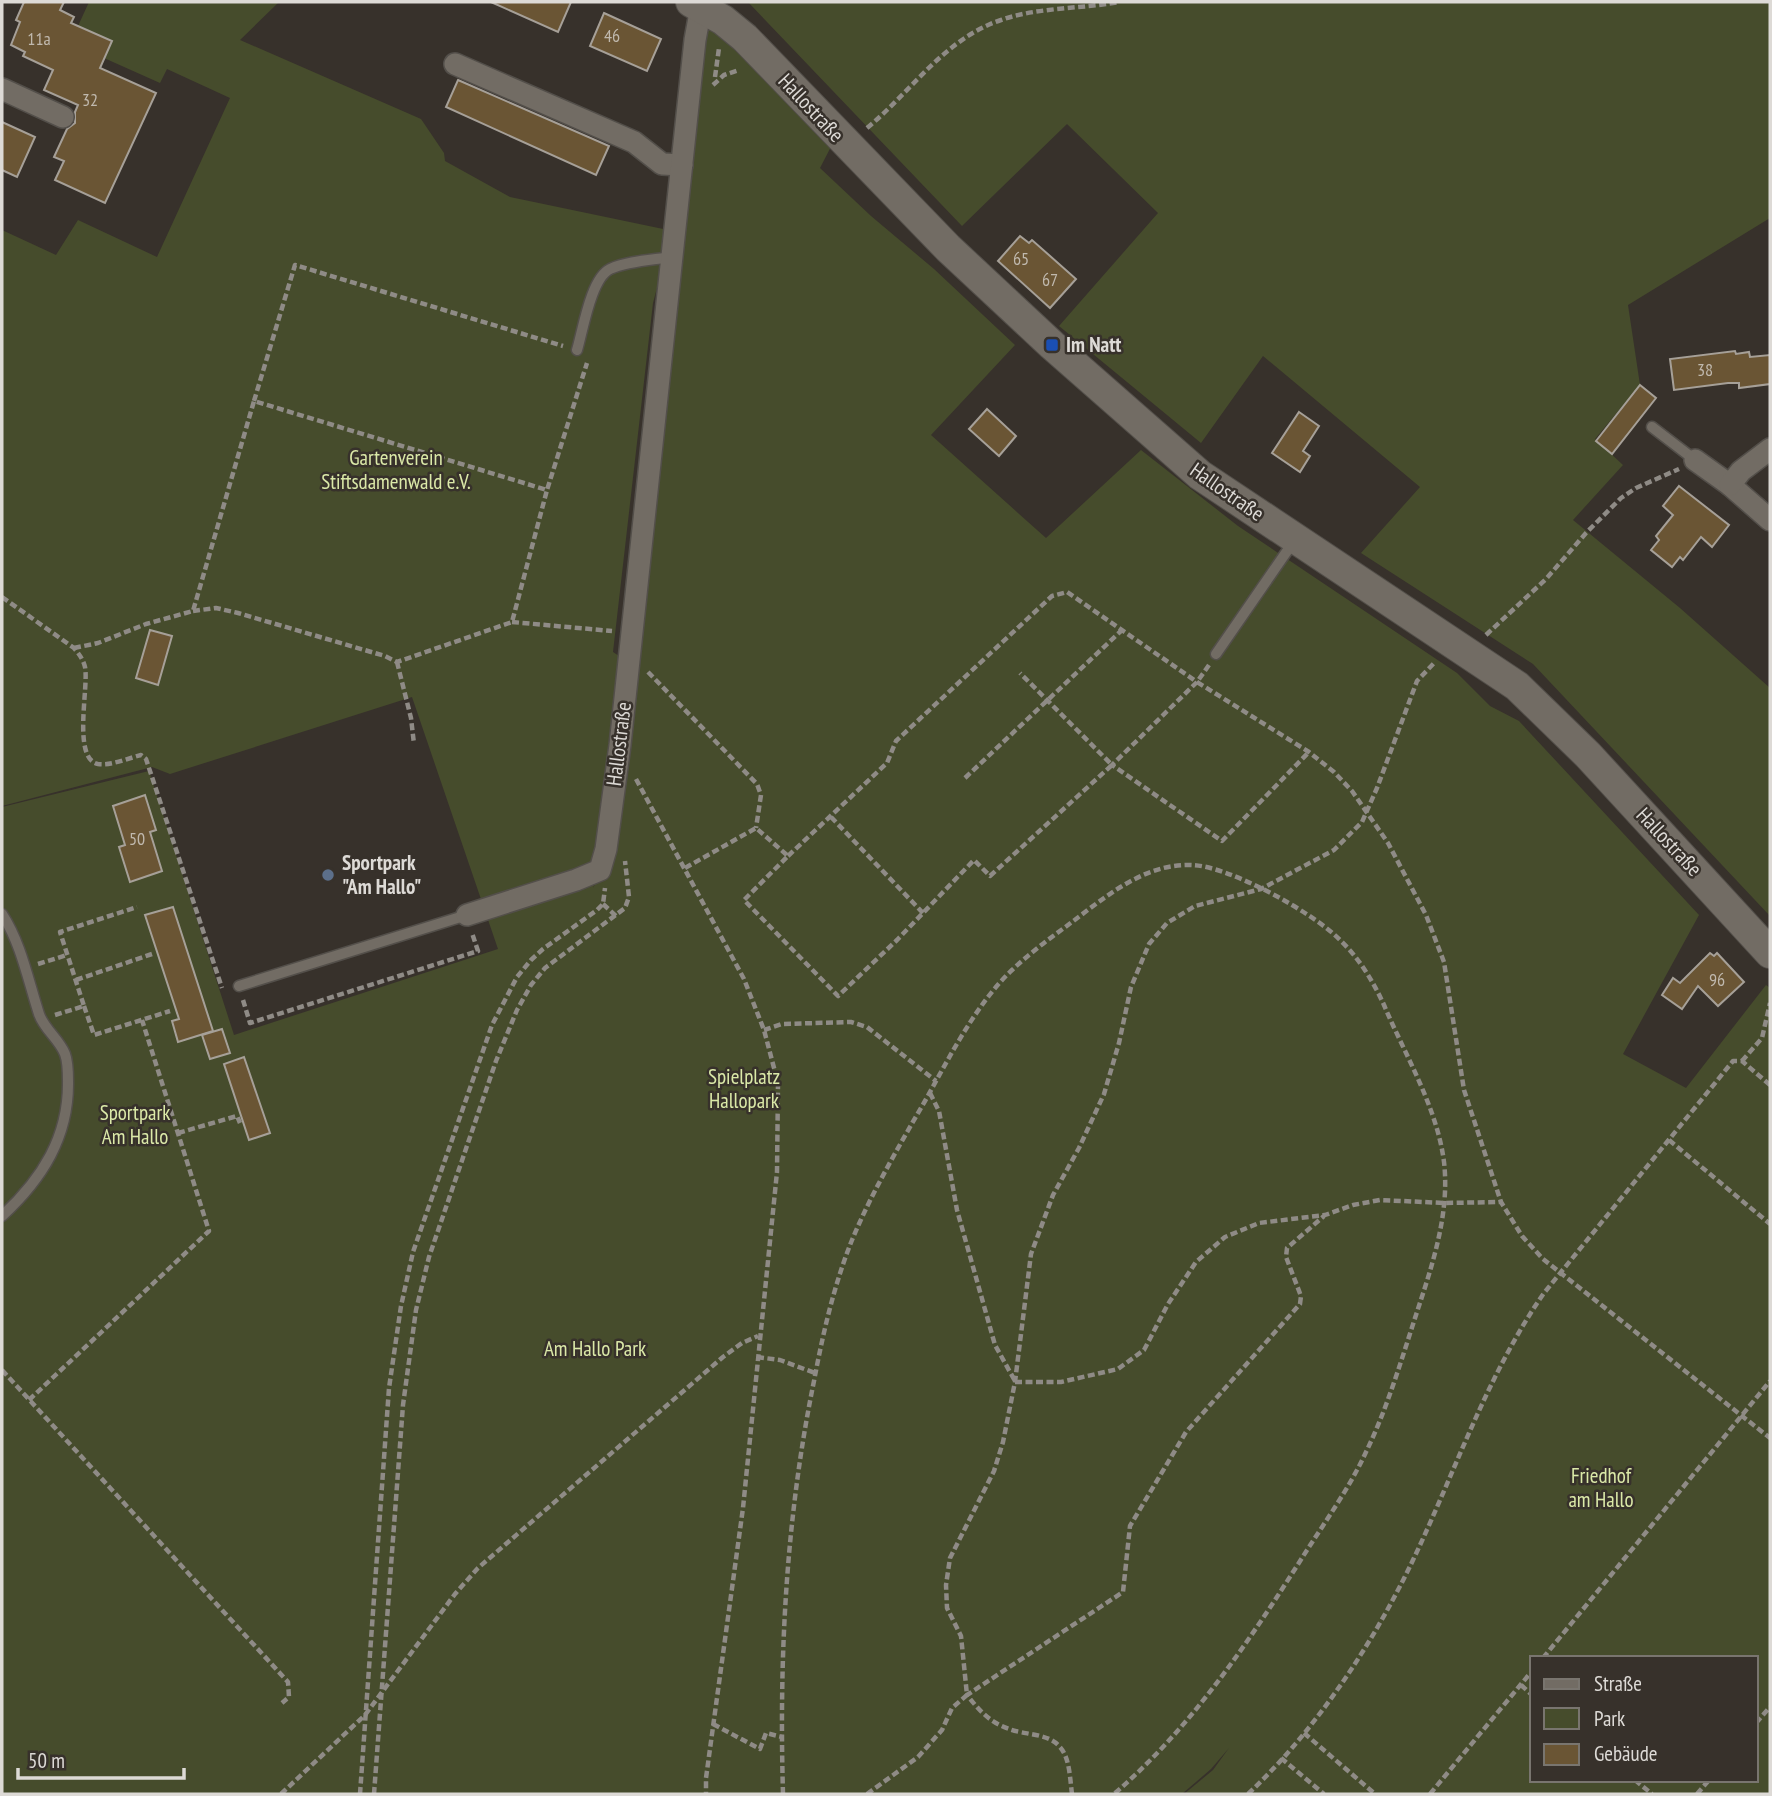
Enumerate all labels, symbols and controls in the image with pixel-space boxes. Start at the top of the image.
house number: 46 [604,24,620,47]
house number: 11a [27,27,51,50]
street label: Hallostraße [773,68,850,148]
house number: 32 [82,88,98,111]
house number: 65 [1013,247,1029,270]
house number: 67 [1042,268,1058,291]
place label: Im Natt [1066,331,1121,358]
marker: Im Natt [1044,337,1060,353]
house number: 38 [1697,358,1713,381]
park label: Gartenverein Stiftsdamenwald e.V. [321,444,471,495]
street label: Hallostraße [1185,456,1270,527]
street label: Hallostraße [600,700,637,788]
street label: Hallostraße [1631,802,1708,882]
house number: 50 [129,827,145,850]
place label: Sportpark "Am Hallo" [342,849,421,900]
marker: Sportpark "Am Hallo" [320,867,336,883]
house number: 96 [1709,968,1725,991]
park label: Spielplatz Hallopark [708,1063,780,1114]
park label: Sportpark Am Hallo [100,1099,170,1150]
park label: Am Hallo Park [544,1335,646,1362]
park label: Friedhof am Hallo [1568,1462,1634,1513]
legend [1530,1656,1758,1782]
text: Straße [1594,1670,1642,1697]
text: Park [1594,1705,1625,1732]
scale bar [18,1736,184,1780]
text: Gebäude [1594,1740,1657,1767]
text: 50 m [28,1747,65,1774]

